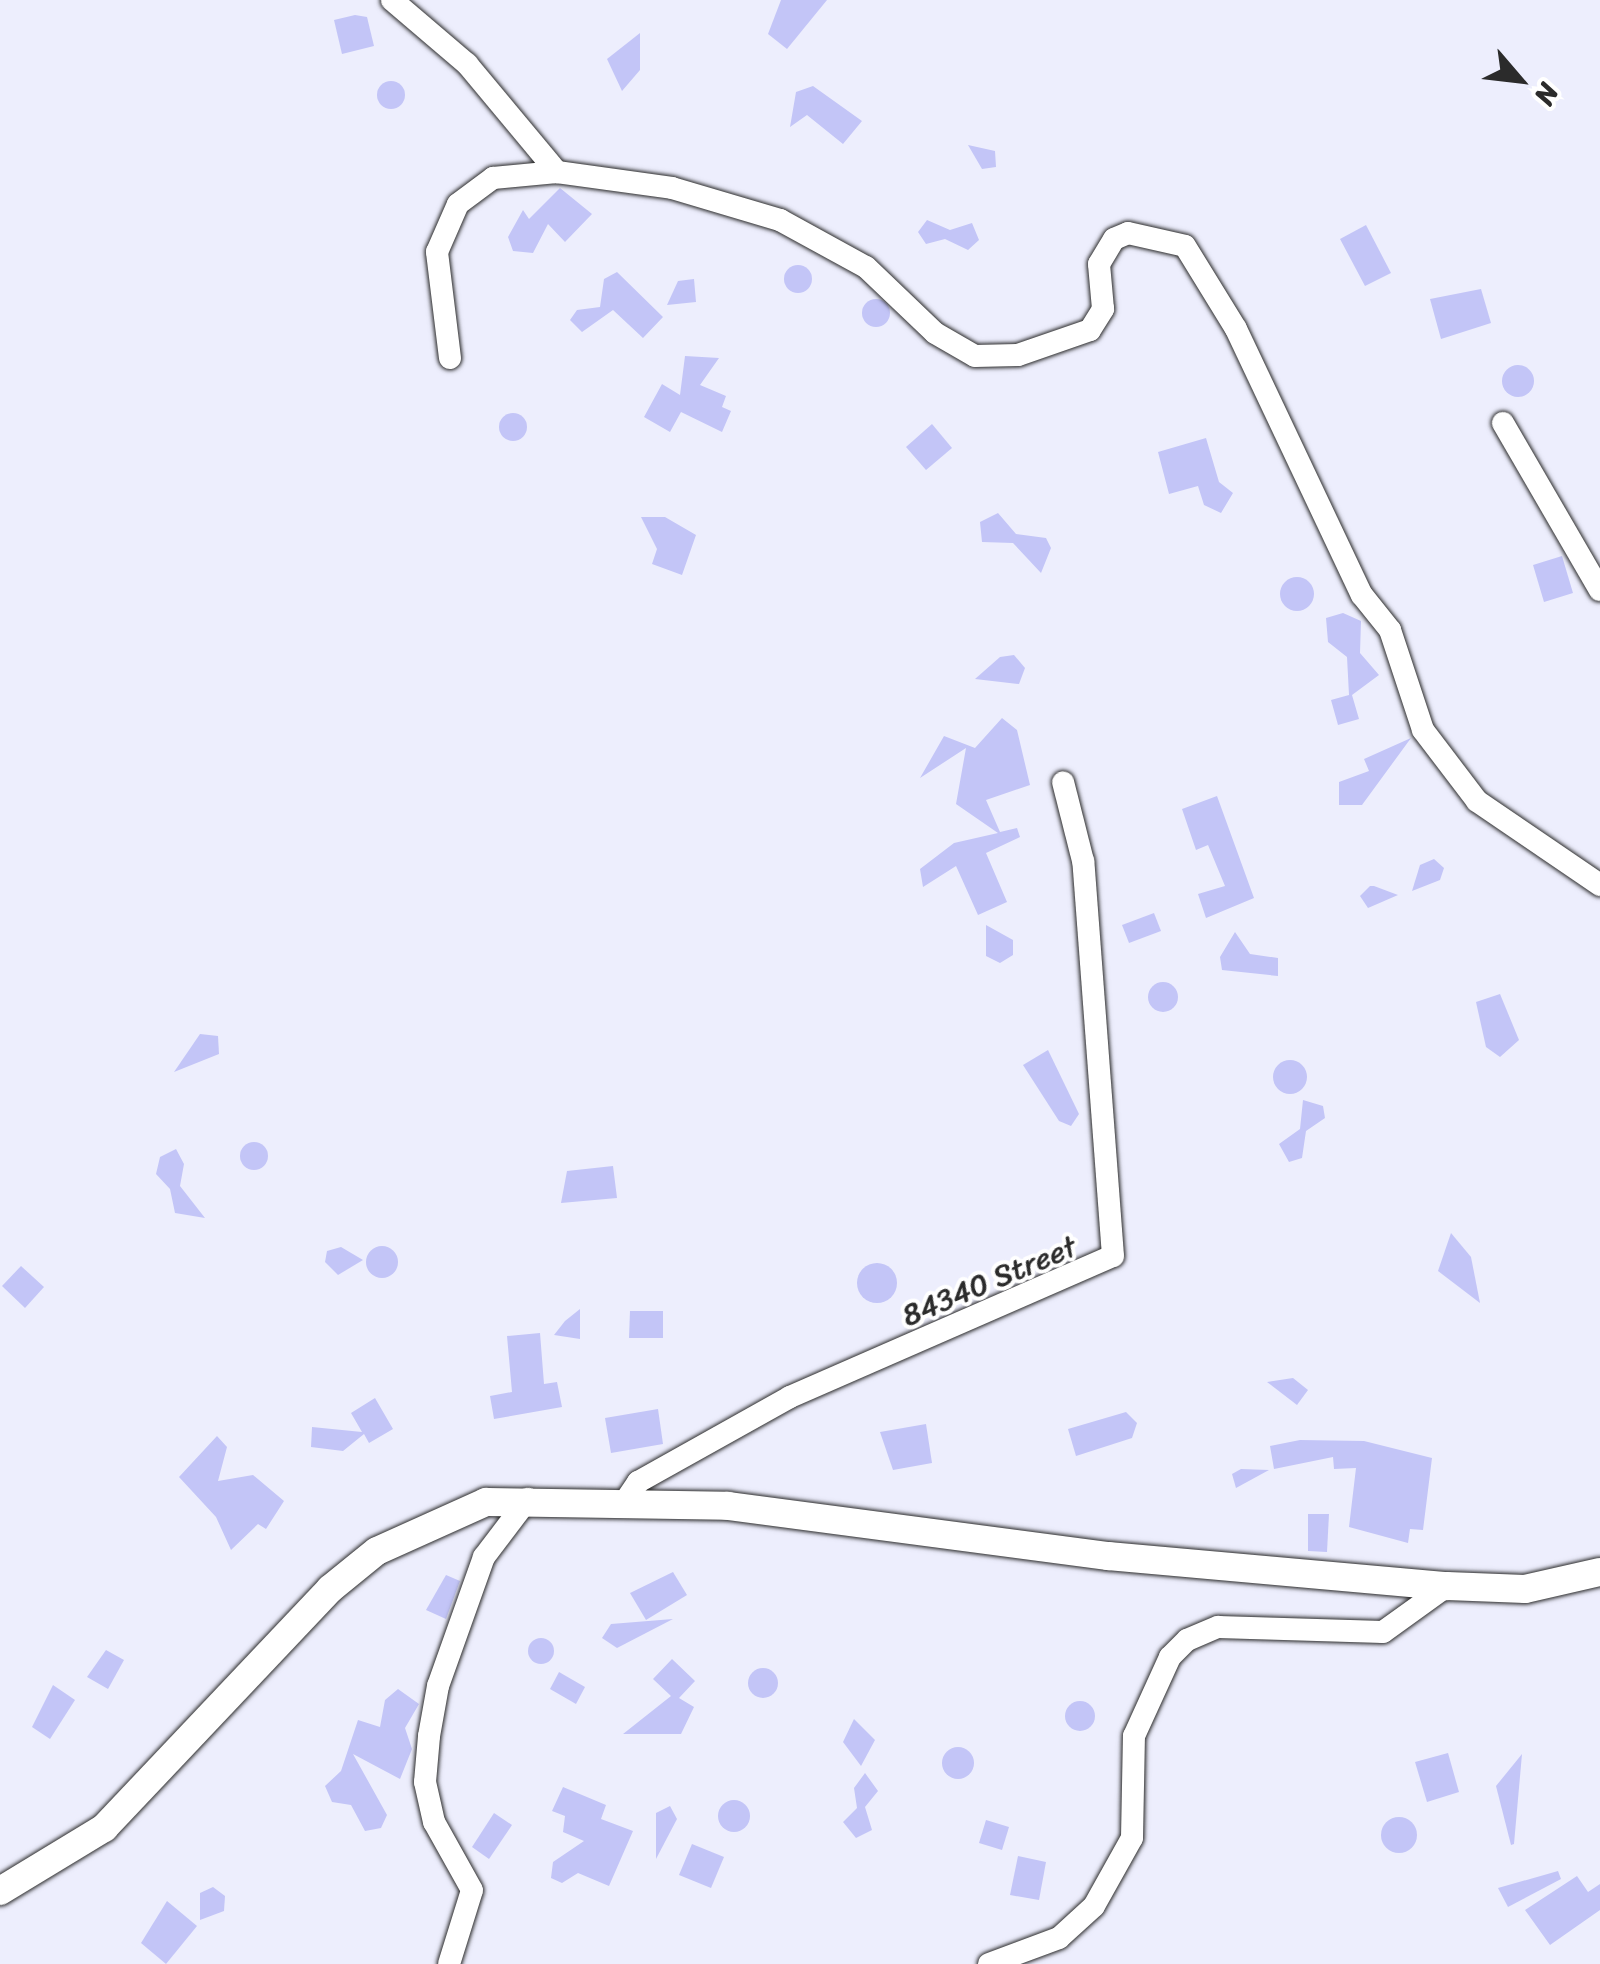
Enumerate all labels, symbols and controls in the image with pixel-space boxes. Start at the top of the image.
north arrow [1470,30,1570,130]
text: N [1521,74,1573,114]
street label: 84340 Street [896,1228,1082,1334]

